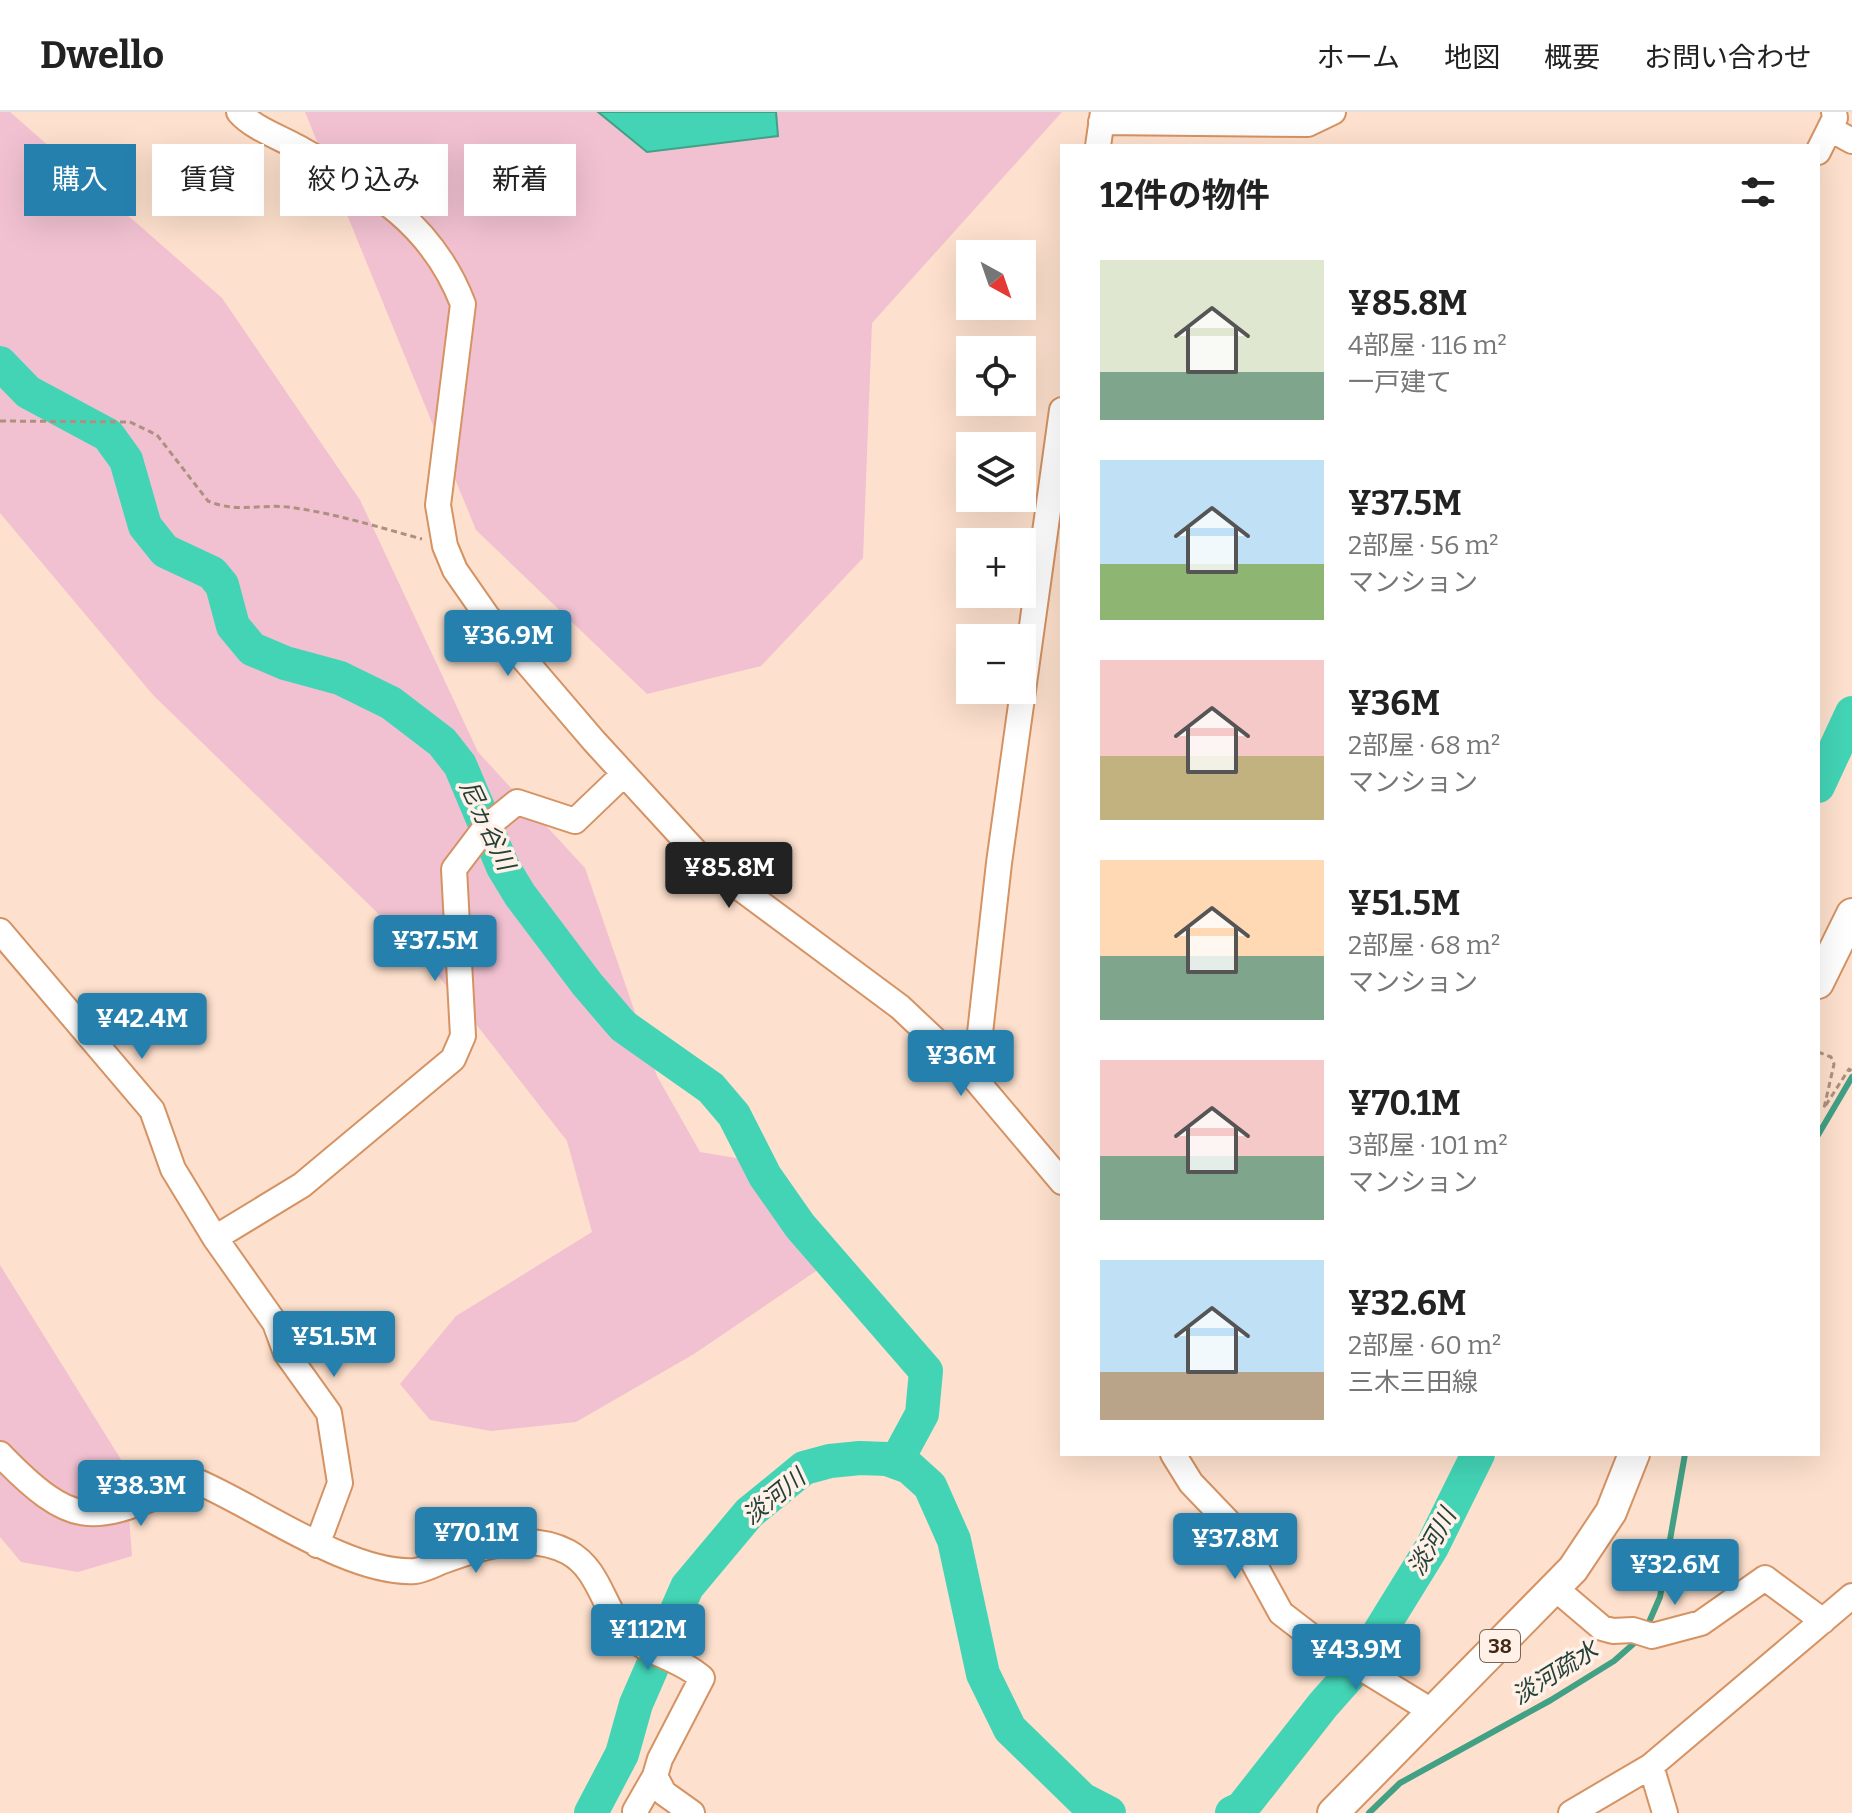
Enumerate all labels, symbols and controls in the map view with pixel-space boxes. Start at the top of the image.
text: Dwello [40,32,164,78]
text: ホーム [1317,41,1400,74]
text: 地図 [1444,41,1500,74]
text: 概要 [1544,41,1600,74]
text: お問い合わせ [1644,41,1812,74]
chip: 購入 [24,144,136,216]
chip: 賃貸 [152,144,264,216]
chip: 絞り込み [280,144,448,216]
chip: 新着 [464,144,576,216]
icon: filters [1736,170,1780,214]
text: 12件の物件 [1100,175,1270,216]
north arrow [956,240,1036,320]
map controls [956,240,1036,704]
text: ¥85.8M [1348,283,1468,324]
icon: home [1164,292,1260,388]
text: 4部屋 · 116 m² [1348,330,1507,361]
button: locate [956,336,1036,416]
text: 一戸建て [1348,367,1452,398]
button: layers [956,432,1036,512]
text: ¥37.5M [1348,483,1462,524]
icon: home [1164,492,1260,588]
button: + [956,528,1036,608]
text: 2部屋 · 56 m² [1348,530,1498,561]
text: マンション [1348,567,1478,598]
pin: ¥36.9M [443,610,573,678]
text: ¥36.9M [462,620,554,651]
button: − [956,624,1036,704]
text: ¥36M [1348,683,1440,724]
icon: home [1164,692,1260,788]
text: 2部屋 · 68 m² [1348,730,1500,761]
text: マンション [1348,767,1478,798]
water label: 尼ヵ谷川 [454,776,521,877]
pin: ¥85.8M [664,842,794,910]
text: ¥85.8M [683,852,775,883]
text: ¥51.5M [1348,883,1460,924]
icon: home [1164,892,1260,988]
pin: ¥37.5M [370,915,500,983]
text: ¥37.5M [392,925,478,956]
text: 2部屋 · 68 m² [1348,930,1500,961]
text: マンション [1348,967,1478,998]
pin: ¥42.4M [77,993,207,1061]
text: ¥42.4M [96,1003,188,1034]
pin: ¥36M [914,1030,1008,1098]
text: ¥36M [926,1040,996,1071]
text: ¥70.1M [1348,1083,1461,1124]
icon: home [1164,1092,1260,1188]
text: 3部屋 · 101 m² [1348,1130,1508,1161]
text: マンション [1348,1167,1478,1198]
text: ¥32.6M [1348,1283,1466,1324]
icon: home [1164,1292,1260,1388]
pin: ¥51.5M [269,1311,399,1379]
text: ¥51.5M [291,1321,377,1352]
text: 2部屋 · 60 m² [1348,1330,1501,1361]
text: 三木三田線 [1348,1367,1478,1398]
pin: ¥38.3M [76,1460,206,1528]
water label: 淡河川 [737,1462,813,1531]
text: ¥38.3M [96,1470,186,1501]
water label: 淡河川 [1402,1501,1463,1580]
pin: ¥70.1M [411,1507,541,1575]
pin: ¥37.8M [1170,1513,1300,1581]
text: ¥70.1M [433,1517,519,1548]
text: ¥37.8M [1191,1523,1279,1554]
pin: ¥32.6M [1610,1539,1740,1607]
text: ¥32.6M [1630,1549,1720,1580]
pin: ¥112M [592,1604,704,1672]
text: ¥112M [609,1614,687,1645]
pin: ¥43.9M [1291,1624,1421,1692]
road number: 38 [1480,1630,1520,1662]
text: ¥43.9M [1310,1634,1402,1665]
water label: 淡河疏水 [1507,1634,1606,1710]

